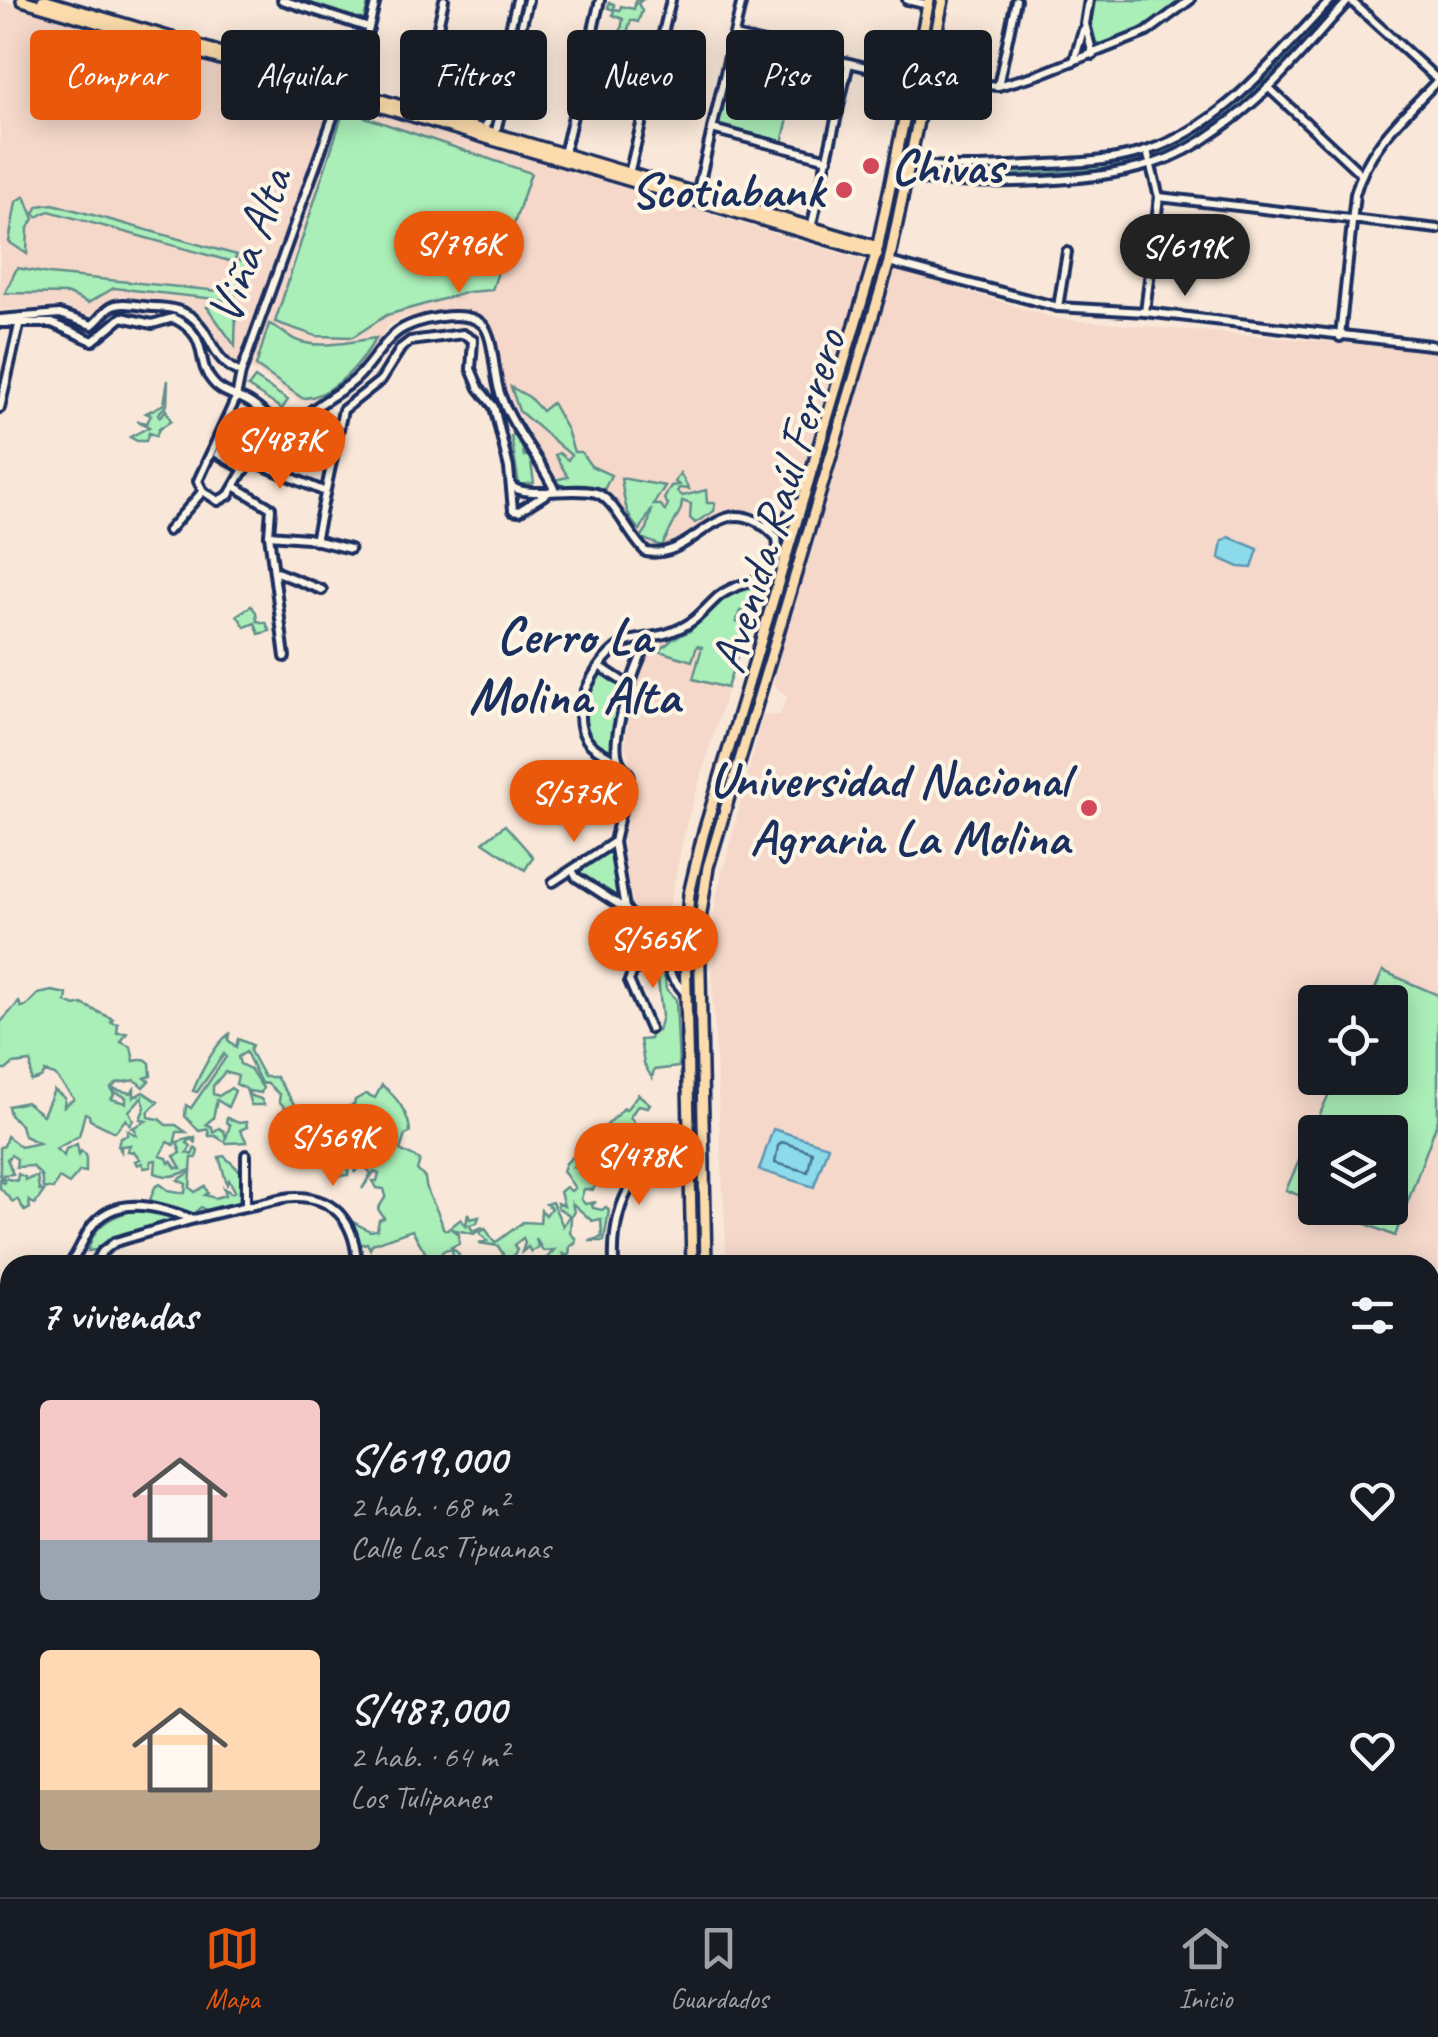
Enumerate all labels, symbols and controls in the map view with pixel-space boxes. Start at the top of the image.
chip: Comprar [30,30,201,120]
chip: Alquilar [221,30,380,120]
chip: Filtros [400,30,547,120]
chip: Nuevo [567,30,706,120]
chip: Piso [726,30,844,120]
chip: Casa [864,30,992,120]
place label: Chivas [891,135,1007,198]
marker: Chivas [860,155,882,177]
street label: Viña Alta [192,157,307,332]
place label: Scotiabank [631,159,828,222]
marker: Scotiabank [833,179,855,201]
pin: S/796K [378,211,540,296]
pin: S/619K [1104,214,1266,299]
text: S/796K [416,223,502,264]
text: S/619K [1142,226,1228,267]
street label: Avenida Raúl Ferrero [696,320,861,680]
pin: S/487K [199,407,361,492]
text: S/487K [237,419,323,460]
district label: Cerro La Molina Alta [469,603,683,729]
place label: Universidad Nacional Agraria La Molina [709,748,1078,869]
pin: S/575K [493,760,655,845]
text: S/575K [532,772,616,813]
marker: Universidad Nacional Agraria La Molina [1078,797,1100,819]
pin: S/565K [572,906,734,991]
text: S/565K [610,918,696,959]
map controls [1298,985,1408,1225]
button: locate [1298,985,1408,1095]
pin: S/569K [252,1104,414,1189]
button: layers [1298,1115,1408,1225]
text: S/569K [290,1116,376,1157]
pin: S/478K [558,1123,720,1208]
text: S/478K [596,1135,682,1176]
icon: filters [1345,1288,1400,1343]
text: 7 viviendas [40,1289,197,1342]
text: S/619,000 [350,1433,507,1486]
icon: home [120,1440,240,1560]
icon: heart [1345,1473,1400,1528]
text: 2 hab. · 68 m² [350,1486,507,1527]
text: Calle Las Tipuanas [350,1527,550,1568]
text: S/487,000 [350,1683,506,1736]
icon: home [120,1690,240,1810]
icon: heart [1345,1723,1400,1778]
text: 2 hab. · 64 m² [350,1736,507,1777]
text: Los Tulipanes [350,1777,490,1818]
tab: Mapa [205,1921,260,2016]
tab: Guardados [670,1921,768,2016]
tab: Inicio [1178,1921,1233,2016]

